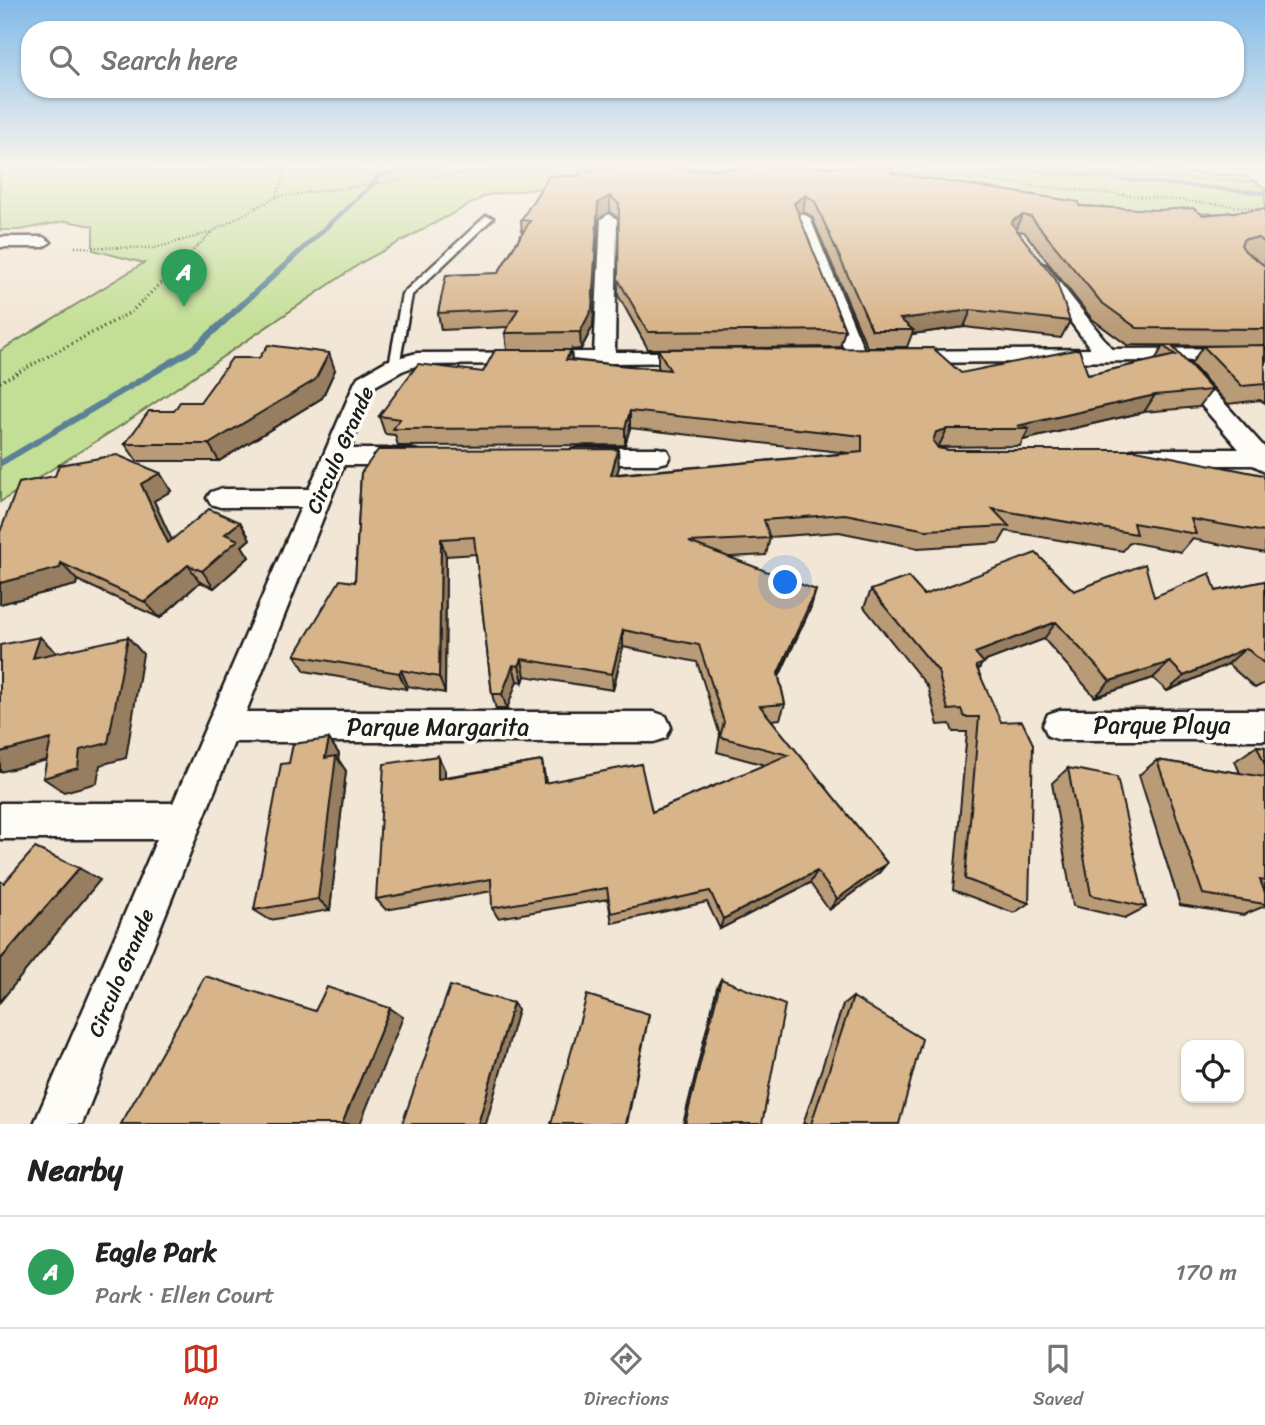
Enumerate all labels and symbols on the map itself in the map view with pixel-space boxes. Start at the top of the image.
pin: A [161,249,207,307]
street label: Circulo Grande [295,380,385,520]
your location [768,565,802,599]
street label: Parque Playa [1094,704,1231,746]
street label: Parque Margarita [347,706,529,748]
street label: Circulo Grande [77,903,165,1043]

